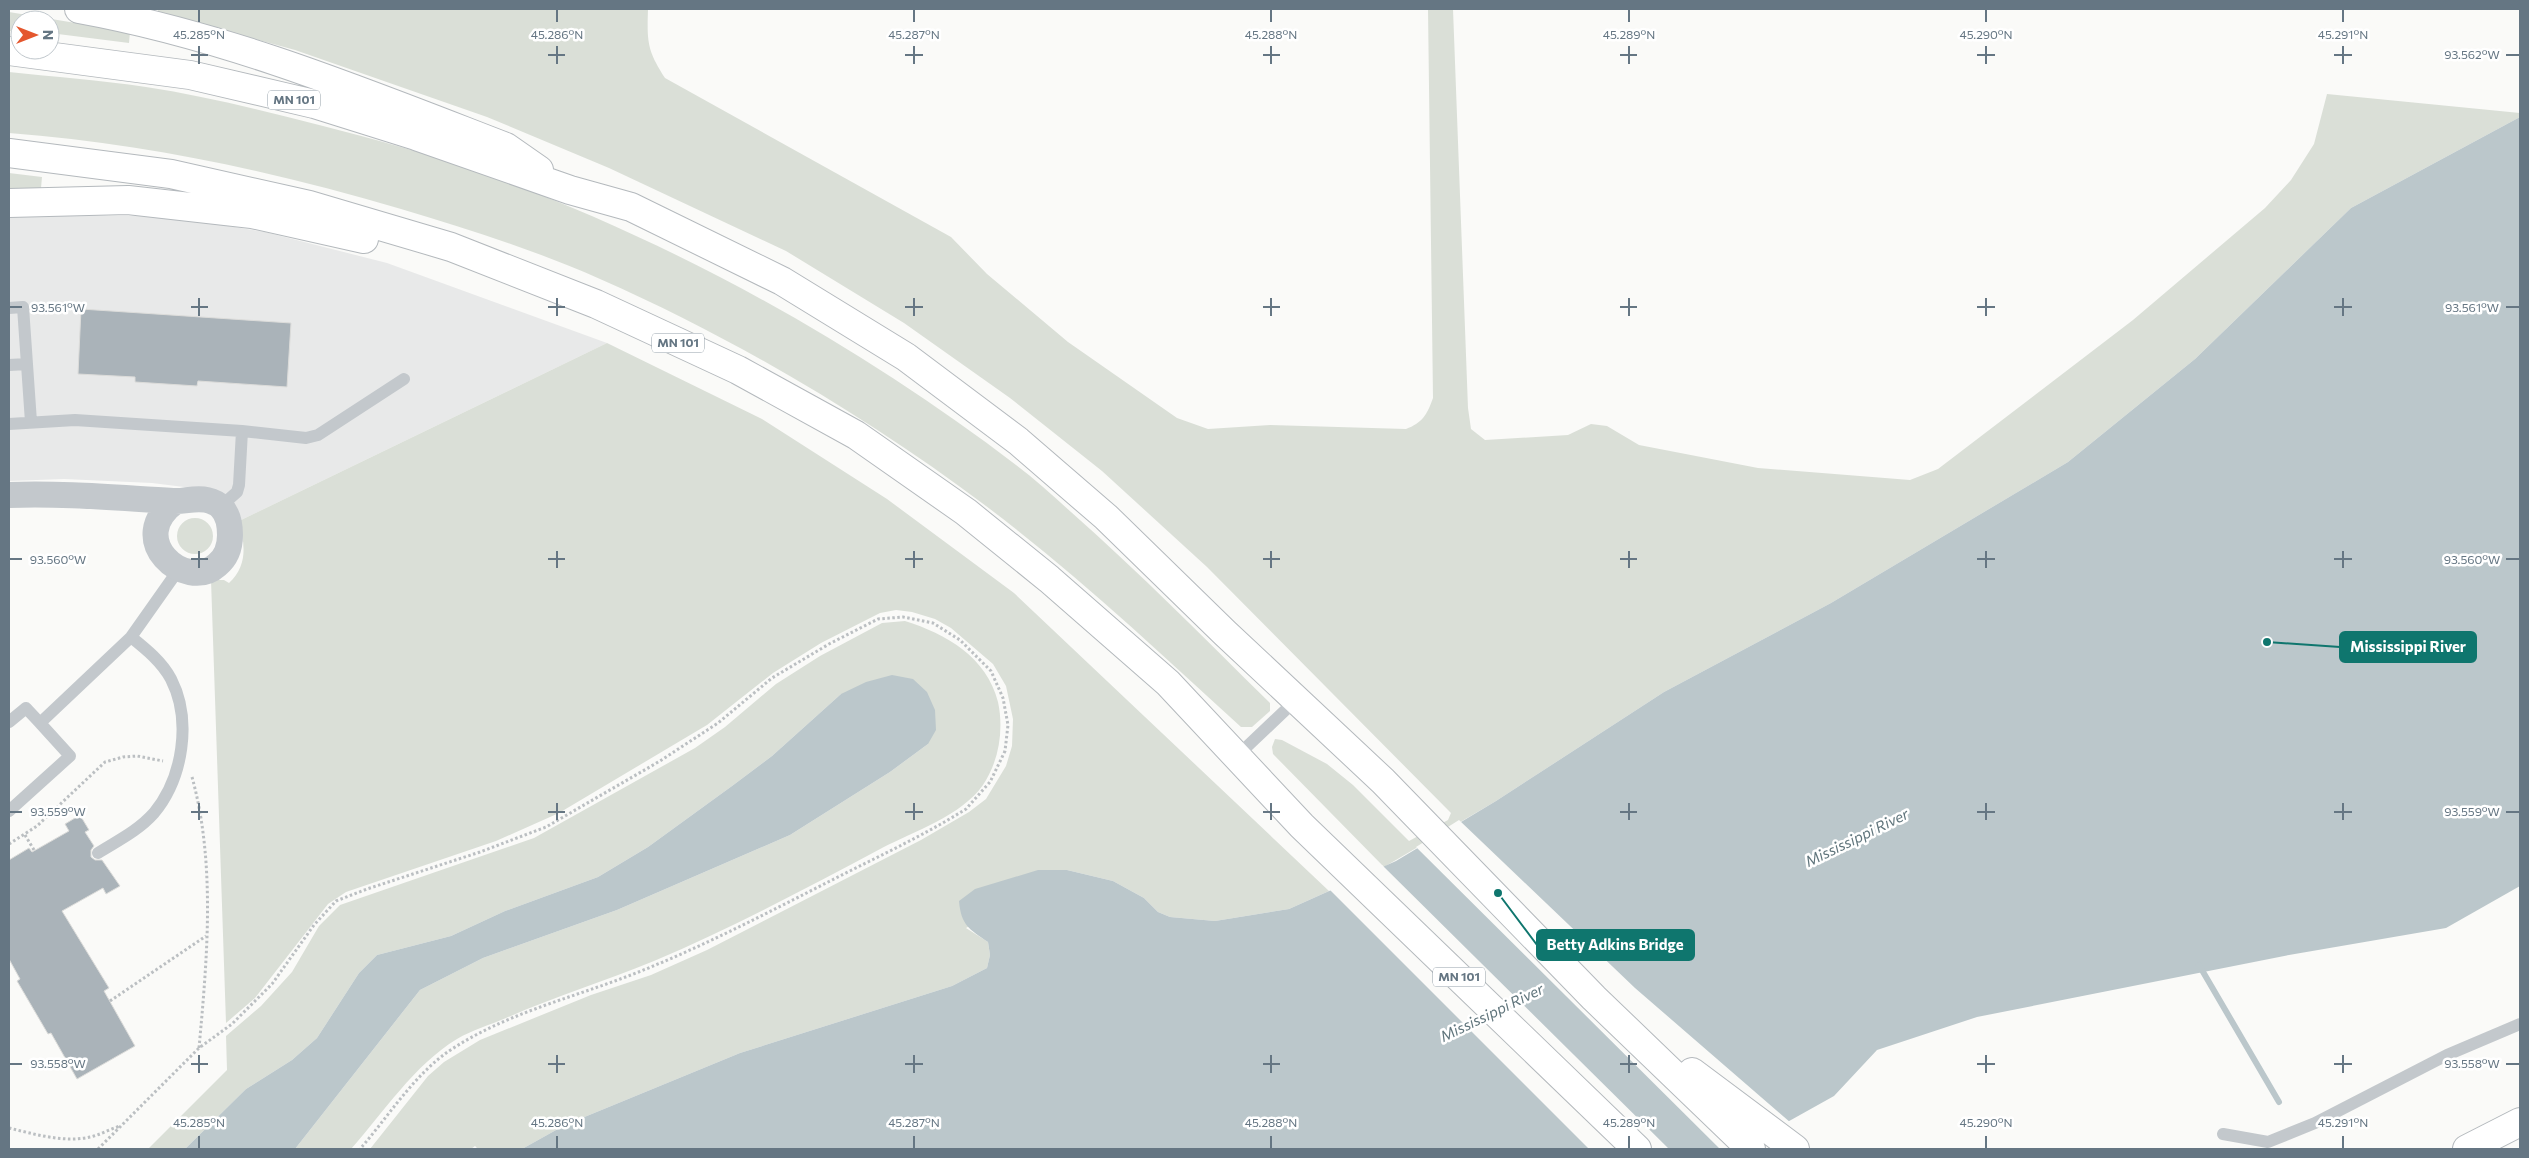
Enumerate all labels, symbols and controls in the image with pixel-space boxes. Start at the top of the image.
north arrow [10,10,60,60]
text: 45.285°N [173,27,225,41]
text: 45.286°N [531,27,583,41]
text: 45.287°N [888,27,940,41]
text: 45.288°N [1245,27,1297,41]
text: 45.289°N [1603,27,1655,41]
text: 45.290°N [1959,27,2013,41]
text: 45.291°N [2318,27,2368,41]
text: N [40,30,57,40]
text: 93.562°W [2444,47,2500,61]
road number: MN 101 [268,90,320,110]
text: 93.561°W [31,300,85,314]
text: 93.561°W [2445,300,2499,314]
road number: MN 101 [652,333,704,352]
text: 93.560°W [30,552,86,566]
text: 93.560°W [2444,552,2500,566]
callout: Mississippi River [2340,632,2476,662]
text: Mississippi River [2350,637,2466,655]
text: 93.559°W [30,804,86,818]
water label: Mississippi River [1802,804,1912,870]
text: 93.559°W [2444,804,2500,818]
callout: Betty Adkins Bridge [1537,930,1694,960]
text: Betty Adkins Bridge [1546,935,1684,953]
road number: MN 101 [1433,968,1485,986]
water label: Mississippi River [1437,979,1547,1045]
text: 93.558°W [30,1056,86,1070]
text: 93.558°W [2444,1056,2500,1070]
text: 45.285°N [173,1115,225,1129]
text: 45.286°N [531,1115,583,1129]
text: 45.287°N [888,1115,940,1129]
text: 45.288°N [1245,1115,1297,1129]
text: 45.289°N [1603,1115,1655,1129]
text: 45.290°N [1959,1115,2013,1129]
text: 45.291°N [2318,1115,2368,1129]

